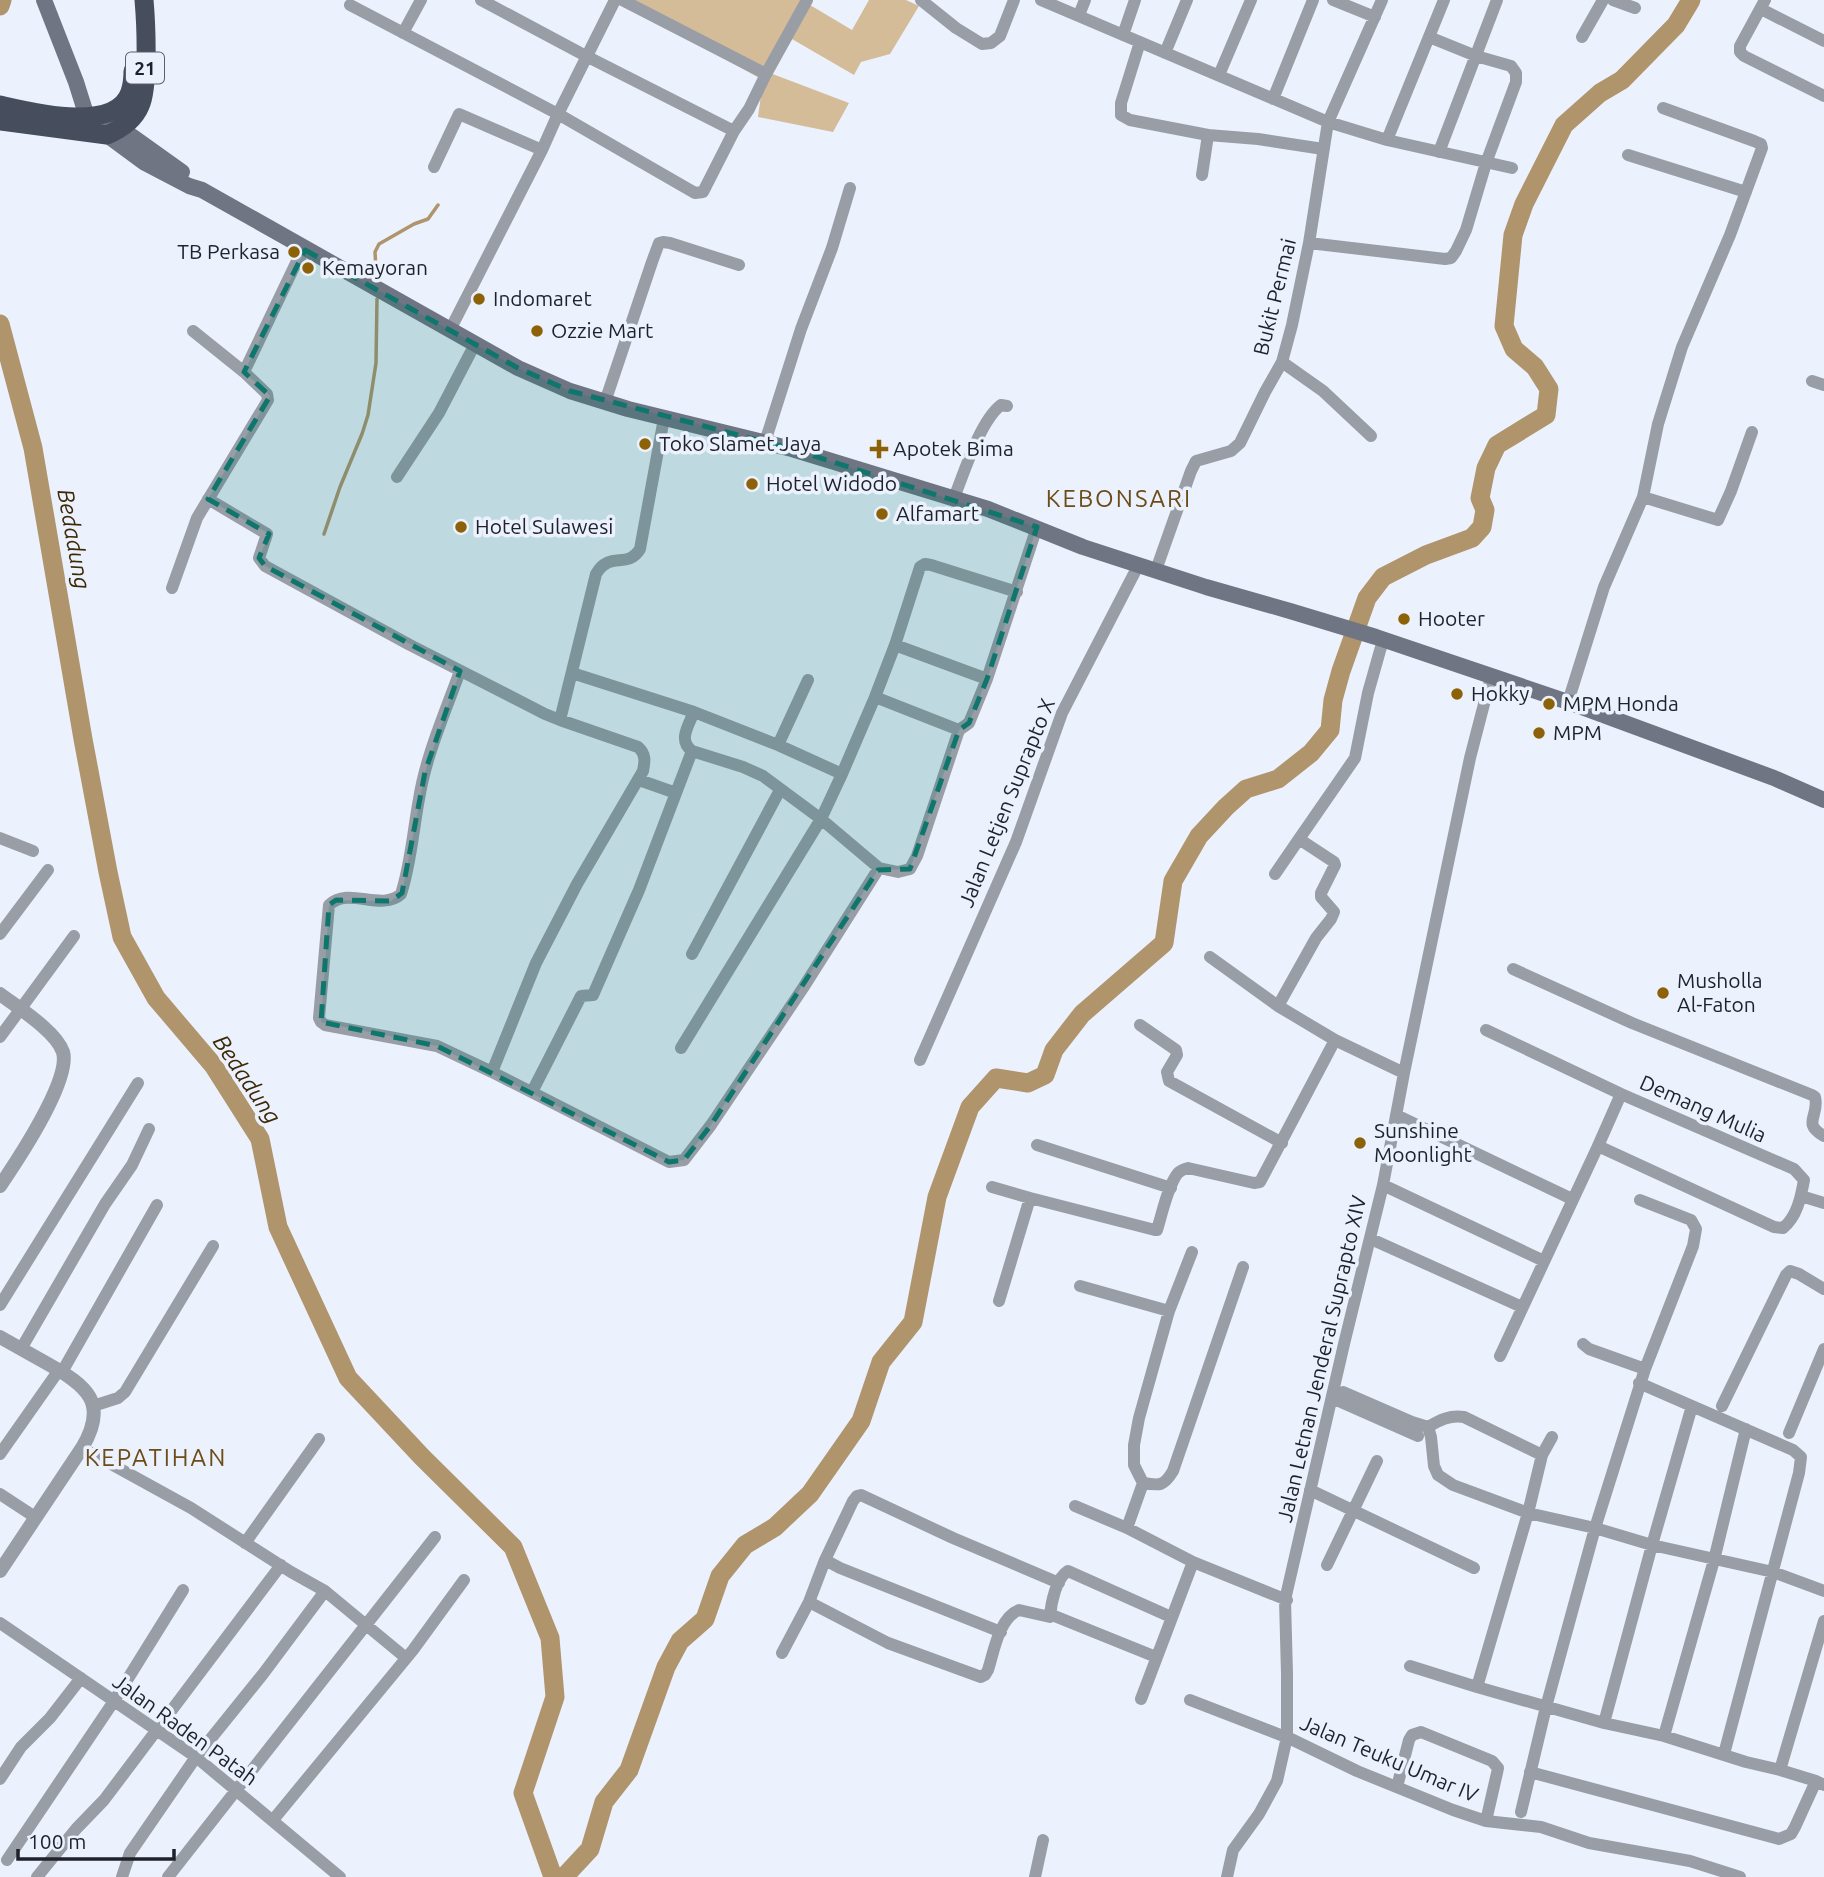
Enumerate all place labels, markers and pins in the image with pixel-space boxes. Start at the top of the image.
place label: TB Perkasa [177,239,280,263]
marker: TB Perkasa [286,244,302,260]
place label: Kemayoran [322,255,428,279]
marker: Kemayoran [300,260,316,276]
place label: Indomaret [493,286,592,310]
marker: Indomaret [471,291,487,307]
place label: Ozzie Mart [551,318,653,342]
marker: Ozzie Mart [529,323,545,339]
place label: Toko Slamet Jaya [659,431,821,455]
marker: Toko Slamet Jaya [637,436,653,452]
place label: Apotek Bima [893,436,1014,460]
marker: Apotek Bima [871,441,887,457]
place label: Hotel Widodo [766,471,897,495]
marker: Hotel Widodo [744,476,760,492]
place label: Alfamart [896,501,979,525]
marker: Alfamart [874,506,890,522]
place label: Hotel Sulawesi [475,514,613,538]
marker: Hotel Sulawesi [453,519,469,535]
place label: Hooter [1418,606,1485,630]
marker: Hooter [1396,611,1412,627]
place label: Hokky [1471,681,1529,705]
marker: Hokky [1449,686,1465,702]
place label: MPM Honda [1563,691,1679,715]
marker: MPM Honda [1541,696,1557,712]
place label: MPM [1553,720,1602,744]
marker: MPM [1531,725,1547,741]
place label: Musholla Al-Faton [1677,968,1762,1016]
marker: Musholla Al-Faton [1655,985,1671,1001]
place label: Sunshine Moonlight [1374,1118,1472,1166]
marker: Sunshine Moonlight [1352,1135,1368,1151]

